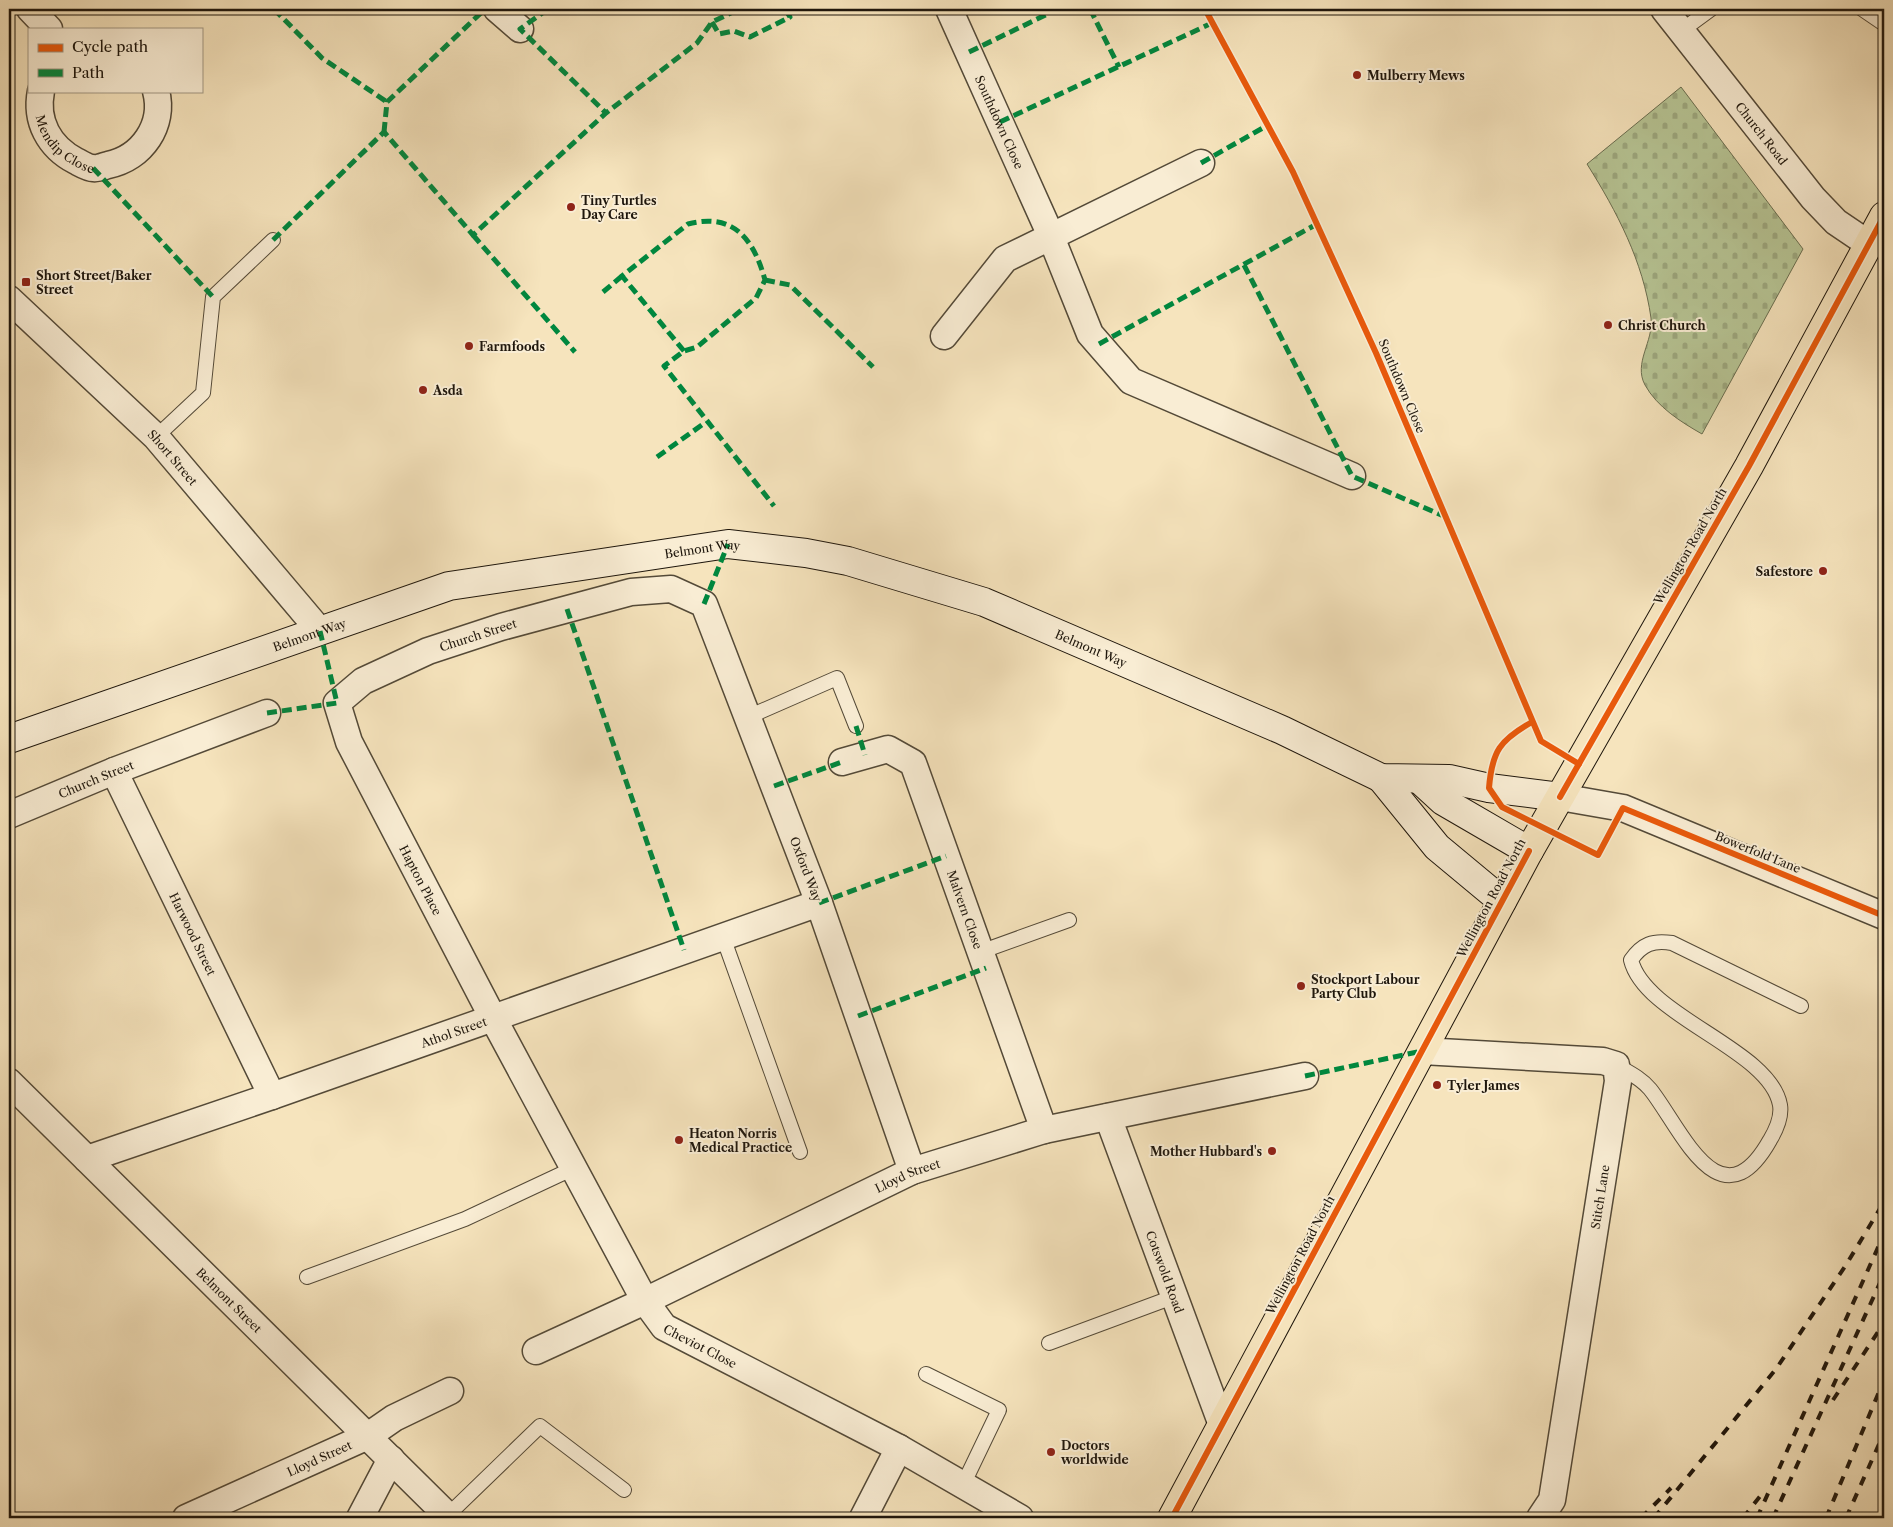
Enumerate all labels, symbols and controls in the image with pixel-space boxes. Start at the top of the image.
legend [28,28,202,92]
text: Cycle path [72,37,149,56]
text: Path [72,63,105,82]
place label: Mulberry Mews [1367,68,1465,83]
marker: Mulberry Mews [1351,69,1363,81]
street label: Southdown Close [972,73,1027,171]
street label: Church Road [1732,99,1792,168]
street label: Mendip Close [33,113,96,176]
place label: Tiny Turtles Day Care [581,193,657,222]
marker: Tiny Turtles Day Care [565,201,577,213]
place label: Short Street/Baker Street [36,268,152,297]
marker: Short Street/Baker Street [20,276,32,288]
place label: Christ Church [1618,318,1706,333]
marker: Christ Church [1602,319,1614,331]
street label: Southdown Close [1375,337,1429,436]
place label: Farmfoods [479,339,546,354]
marker: Farmfoods [463,340,475,352]
place label: Asda [432,383,464,398]
marker: Asda [417,384,429,396]
street label: Short Street [145,426,201,489]
street label: Wellington Road North [1650,484,1730,608]
street label: Belmont Way [663,536,741,561]
place label: Safestore [1756,564,1813,579]
marker: Safestore [1817,565,1829,577]
street label: Belmont Way [271,615,348,654]
street label: Church Street [438,615,519,655]
street label: Belmont Way [1053,626,1130,670]
street label: Church Street [56,757,136,801]
street label: Bowerfold Lane [1713,828,1803,876]
street label: Oxford Way [787,835,825,904]
street label: Wellington Road North [1453,836,1529,961]
street label: Hapton Place [397,842,446,918]
street label: Malvern Close [944,868,986,951]
street label: Harwood Street [167,890,220,978]
place label: Stockport Labour Party Club [1311,972,1420,1001]
marker: Stockport Labour Party Club [1295,980,1307,992]
street label: Athol Street [418,1013,489,1051]
place label: Tyler James [1447,1078,1520,1093]
marker: Tyler James [1431,1079,1443,1091]
place label: Heaton Norris Medical Practice [689,1126,792,1155]
marker: Heaton Norris Medical Practice [673,1134,685,1146]
place label: Mother Hubbard's [1150,1144,1262,1159]
marker: Mother Hubbard's [1266,1145,1278,1157]
street label: Lloyd Street [872,1155,942,1196]
street label: Stitch Lane [1588,1164,1613,1230]
street label: Wellington Road North [1262,1193,1338,1318]
street label: Cotswold Road [1143,1228,1188,1316]
street label: Belmont Street [193,1264,266,1336]
street label: Cheviot Close [661,1321,740,1371]
street label: Lloyd Street [284,1437,355,1479]
place label: Doctors worldwide [1060,1438,1129,1467]
marker: Doctors worldwide [1045,1446,1057,1458]

